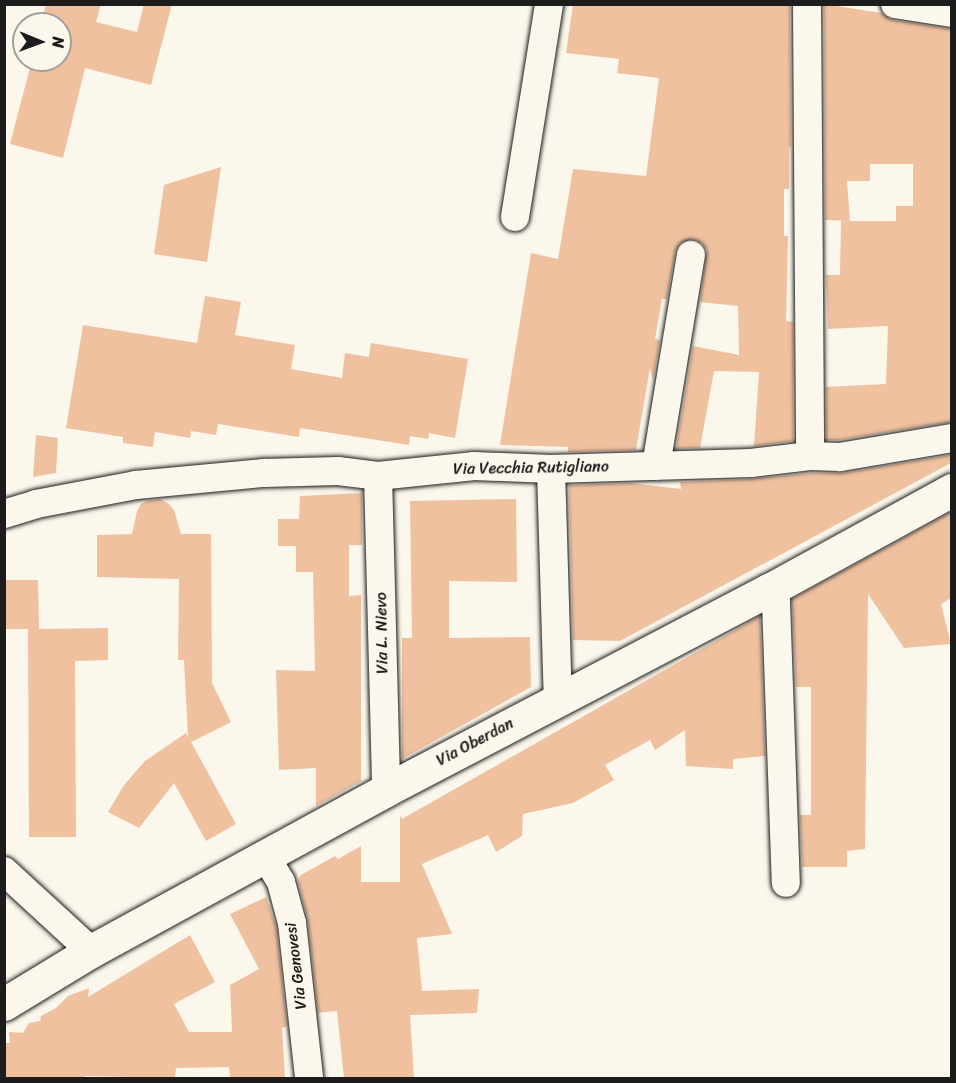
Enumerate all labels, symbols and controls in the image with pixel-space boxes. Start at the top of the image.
north arrow [12,12,72,72]
text: N [44,36,73,48]
street label: Via Vecchia Rutigliano [453,457,609,479]
street label: Via L. Nievo [372,592,392,674]
street label: Via Oberdan [433,714,517,770]
street label: Via Genovesi [281,922,311,1010]

